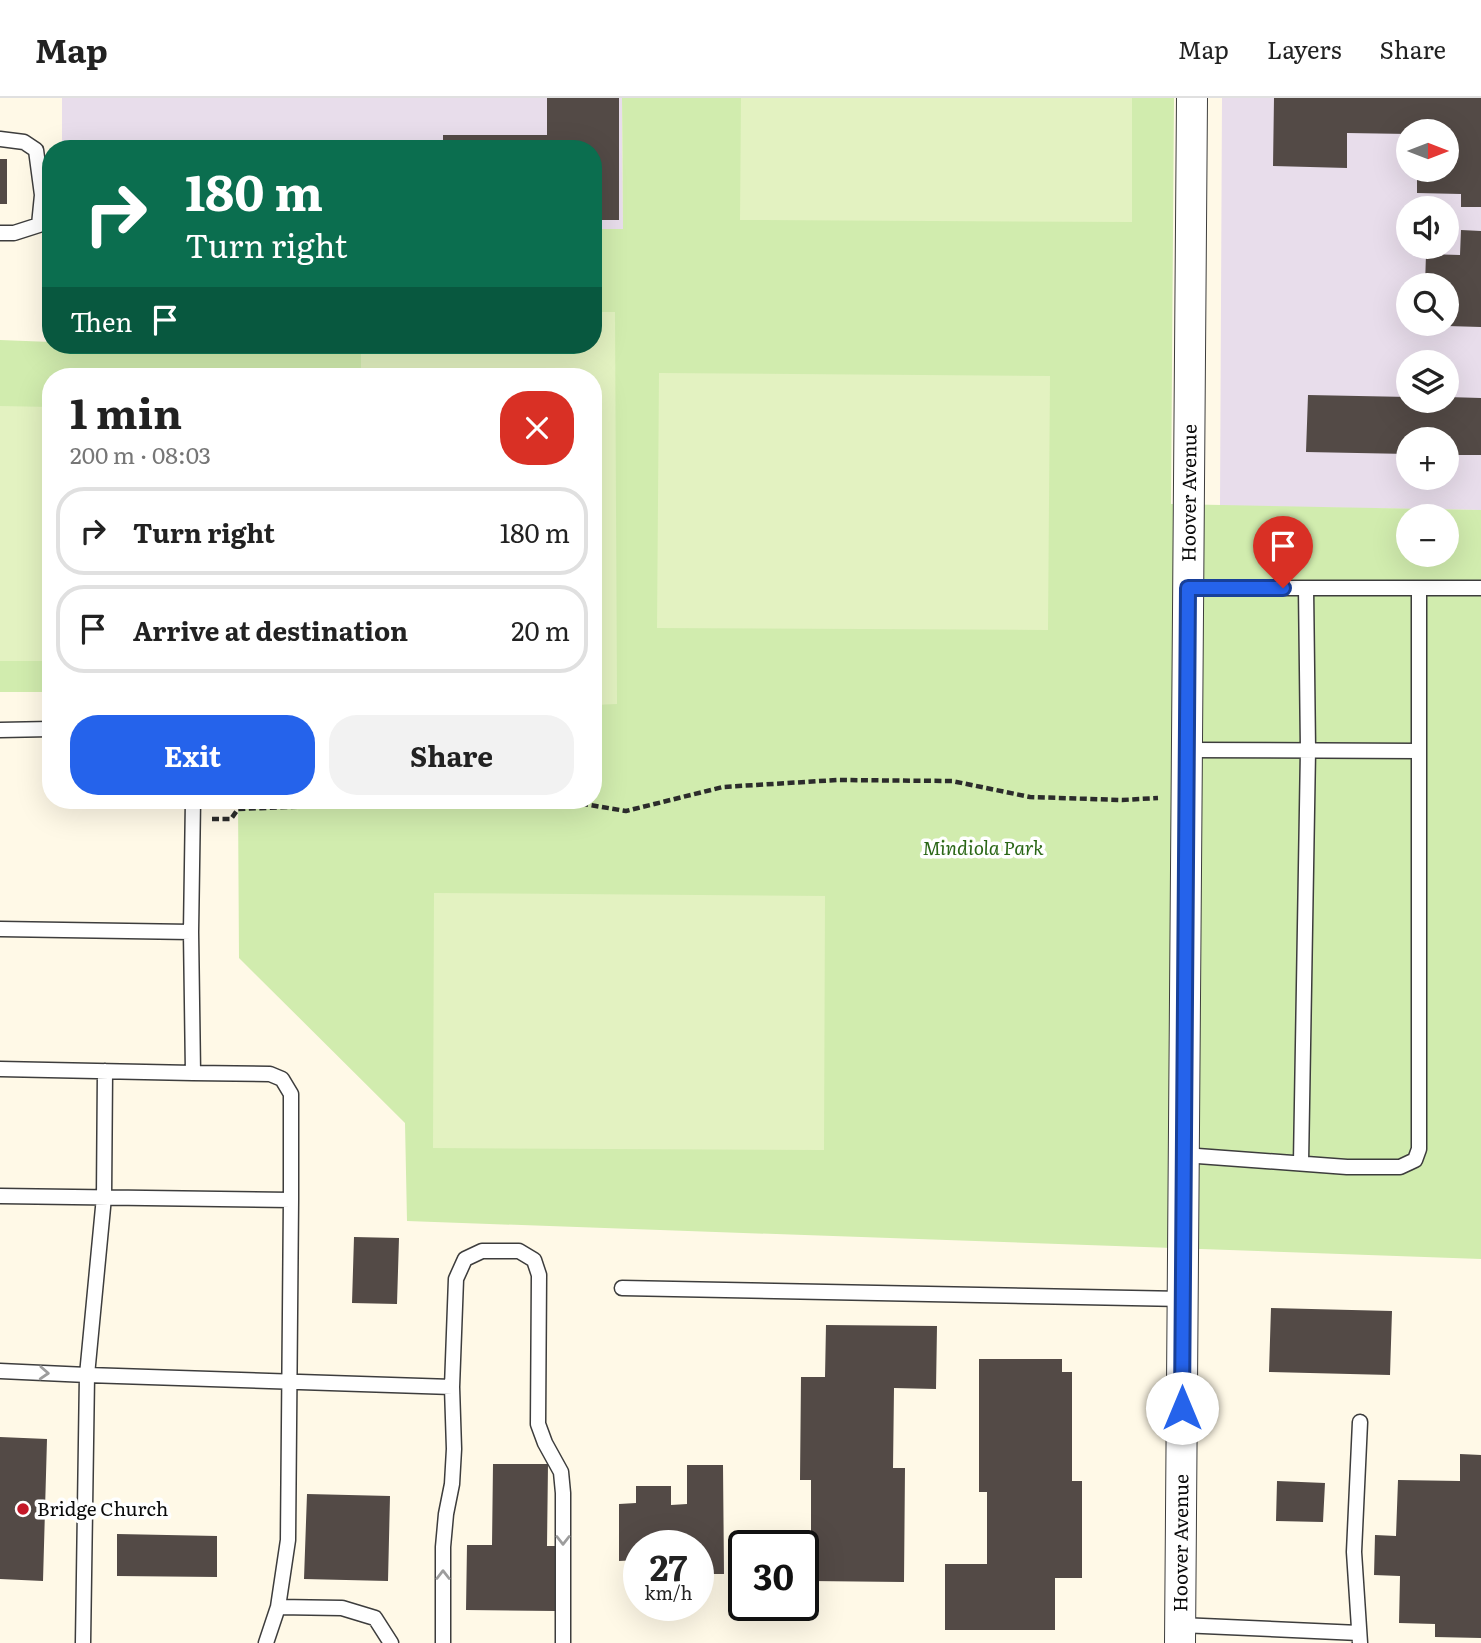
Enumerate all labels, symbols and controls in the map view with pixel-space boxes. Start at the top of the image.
text: Map [35,24,108,73]
text: Map [1178,31,1229,66]
text: Layers [1267,31,1341,66]
text: Share [1379,31,1446,66]
north arrow [1396,119,1460,182]
map controls [1396,119,1459,567]
text: 180 m [185,153,323,226]
icon: right [70,168,161,259]
button: sound [1396,196,1459,259]
text: Turn right [185,220,347,268]
button: search [1396,273,1459,336]
text: Then [70,301,132,340]
icon: arrive [146,301,184,339]
button: layers [1396,350,1459,413]
text: 1 min [70,380,182,442]
button: close [500,391,574,465]
street label: Hoover Avenue [1173,424,1202,562]
button: + [1396,427,1459,490]
text: 200 m · 08:03 [70,437,211,471]
button: − [1396,504,1459,567]
icon: right [74,512,112,550]
text: Turn right [133,512,275,551]
text: 180 m [500,512,570,551]
pin [1253,516,1313,588]
icon: arrive [1264,527,1302,565]
icon: arrive [74,610,112,648]
text: Arrive at destination [133,610,408,649]
text: 20 m [511,610,570,649]
button: Exit [70,715,315,795]
button: Share [329,715,574,795]
park label: Mindiola Park [922,833,1044,861]
one-way arrow [39,1365,50,1380]
position arrow [1145,1371,1219,1445]
street label: Hoover Avenue [1165,1474,1194,1612]
place label: Bridge Church [37,1494,168,1522]
marker: Bridge Church [15,1501,31,1517]
speed limit sign: 30 [728,1530,819,1621]
one-way arrow [555,1535,571,1546]
text: 27 [650,1540,687,1592]
one-way arrow [435,1569,451,1580]
text: km/h [645,1579,692,1606]

